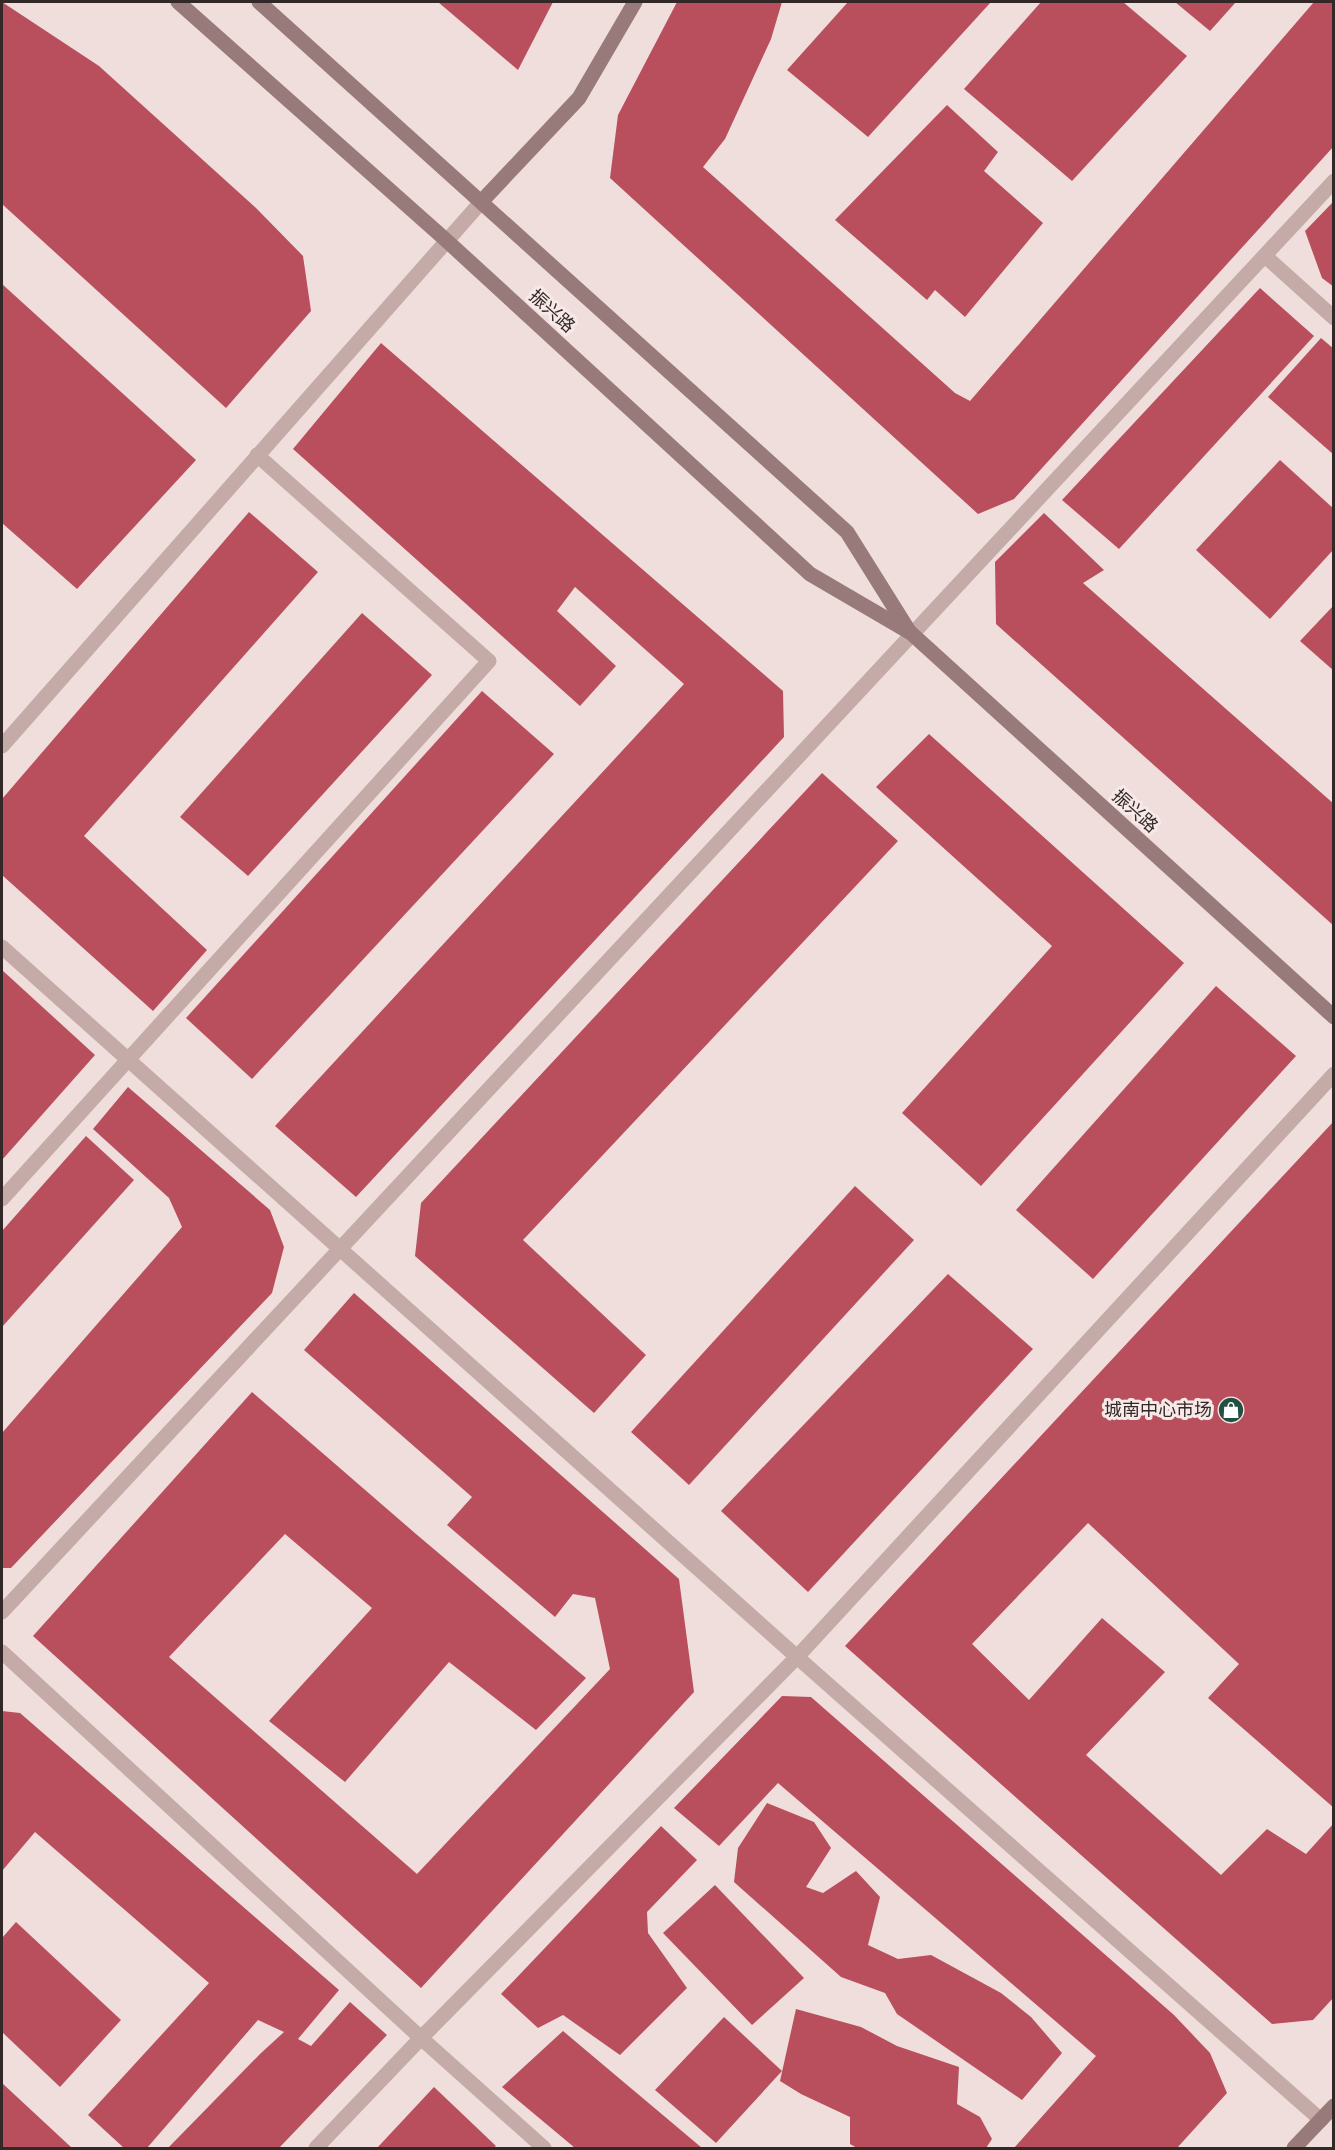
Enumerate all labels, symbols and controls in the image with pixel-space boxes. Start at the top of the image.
street label: 振兴路 [525,284,580,336]
street label: 振兴路 [1108,784,1163,836]
shop icon: 城南中心市场 [1216,1395,1246,1425]
place label: 城南中心市场 [1104,1398,1212,1420]

